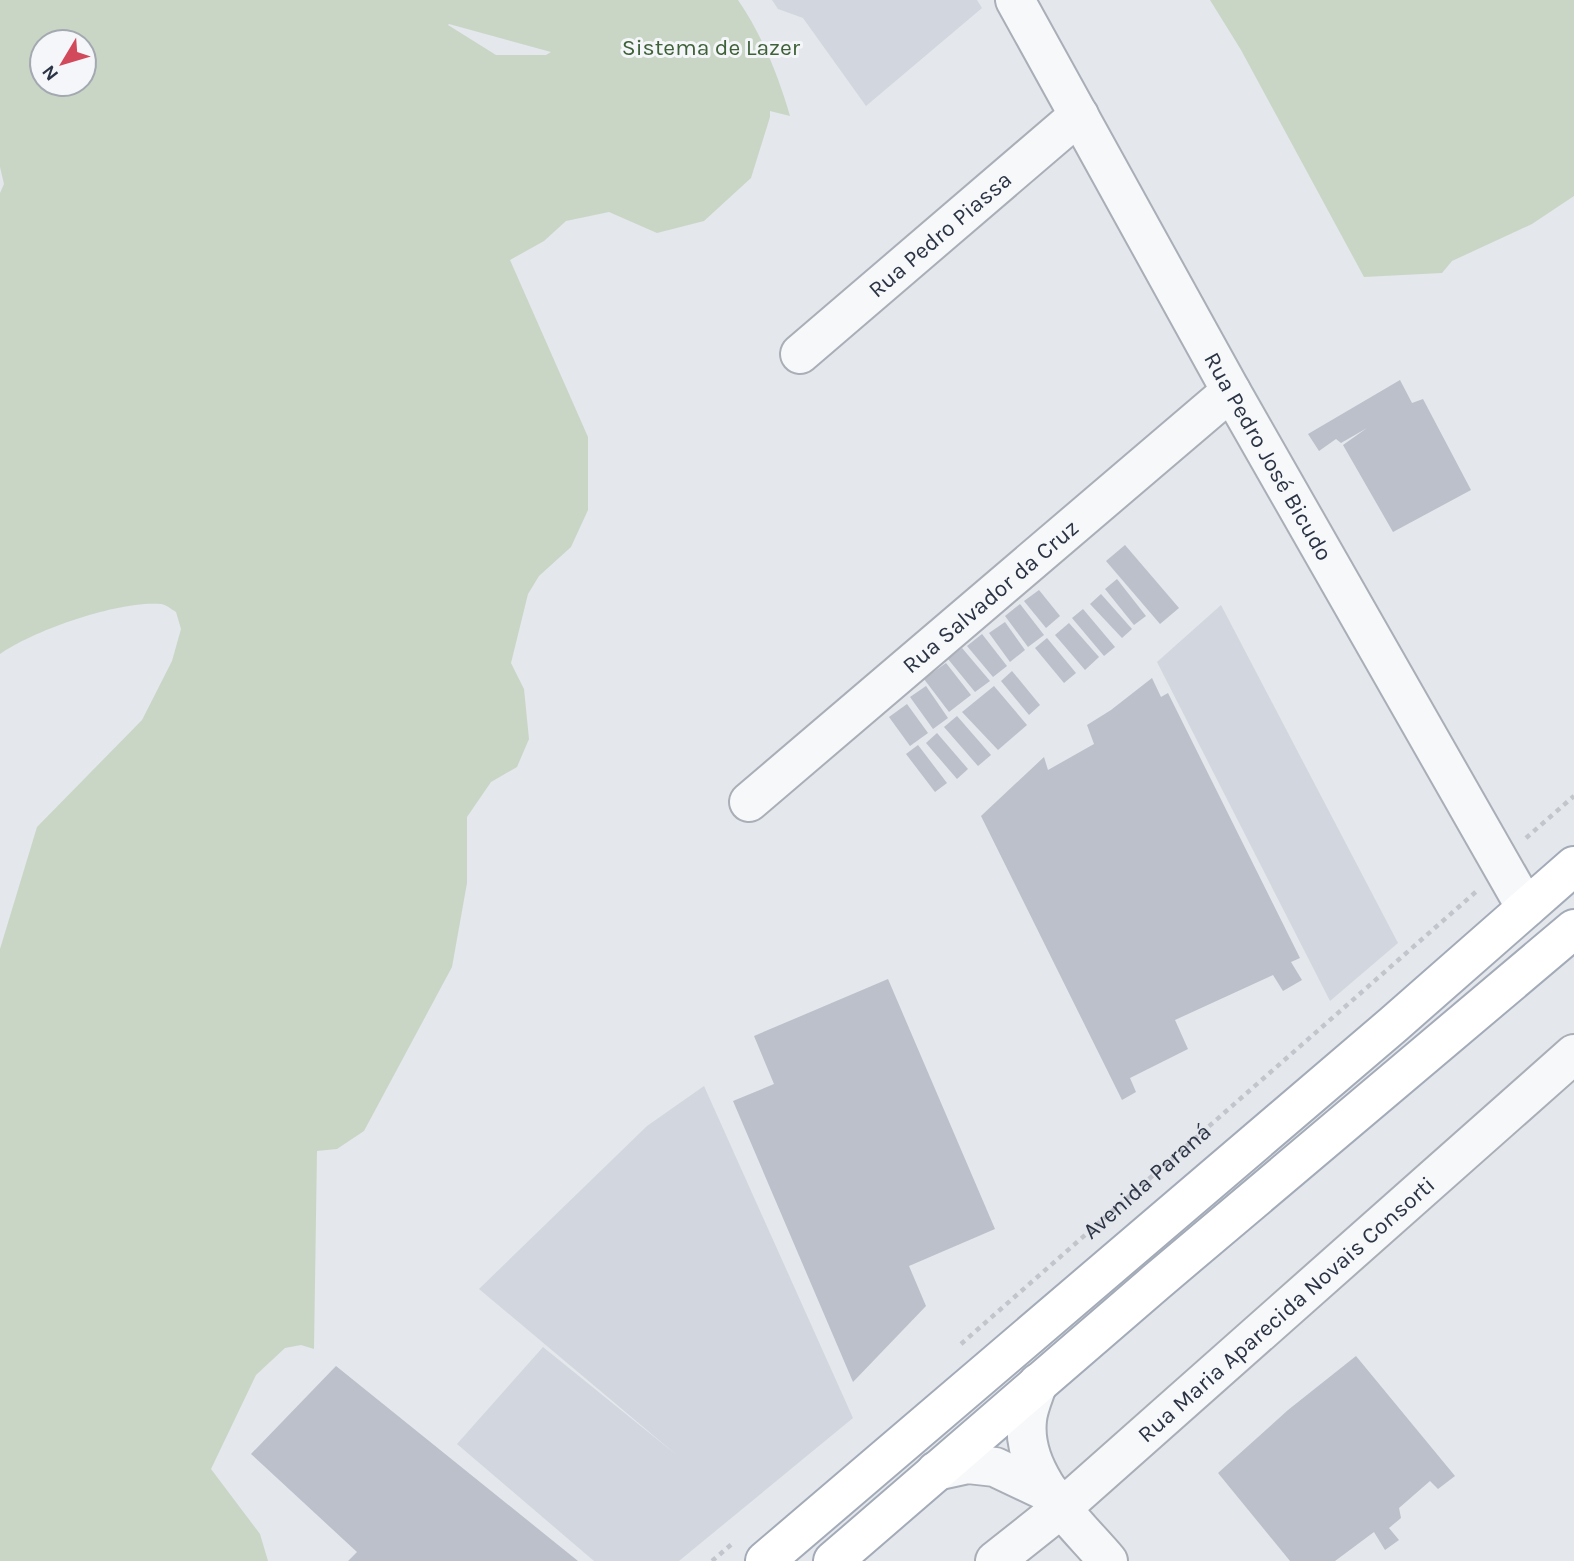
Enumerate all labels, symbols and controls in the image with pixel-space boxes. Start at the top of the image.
north arrow [28,28,98,98]
park label: Sistema de Lazer [622,34,801,61]
text: N [38,61,63,85]
street label: Rua Pedro Piassa [863,166,1017,303]
street label: Rua Pedro José Bicudo [1199,347,1338,565]
street label: Rua Salvador da Cruz [897,514,1084,679]
street label: Avenida Paraná [1077,1118,1216,1244]
street label: Rua Maria Aparecida Novais Consorti [1132,1171,1440,1448]

